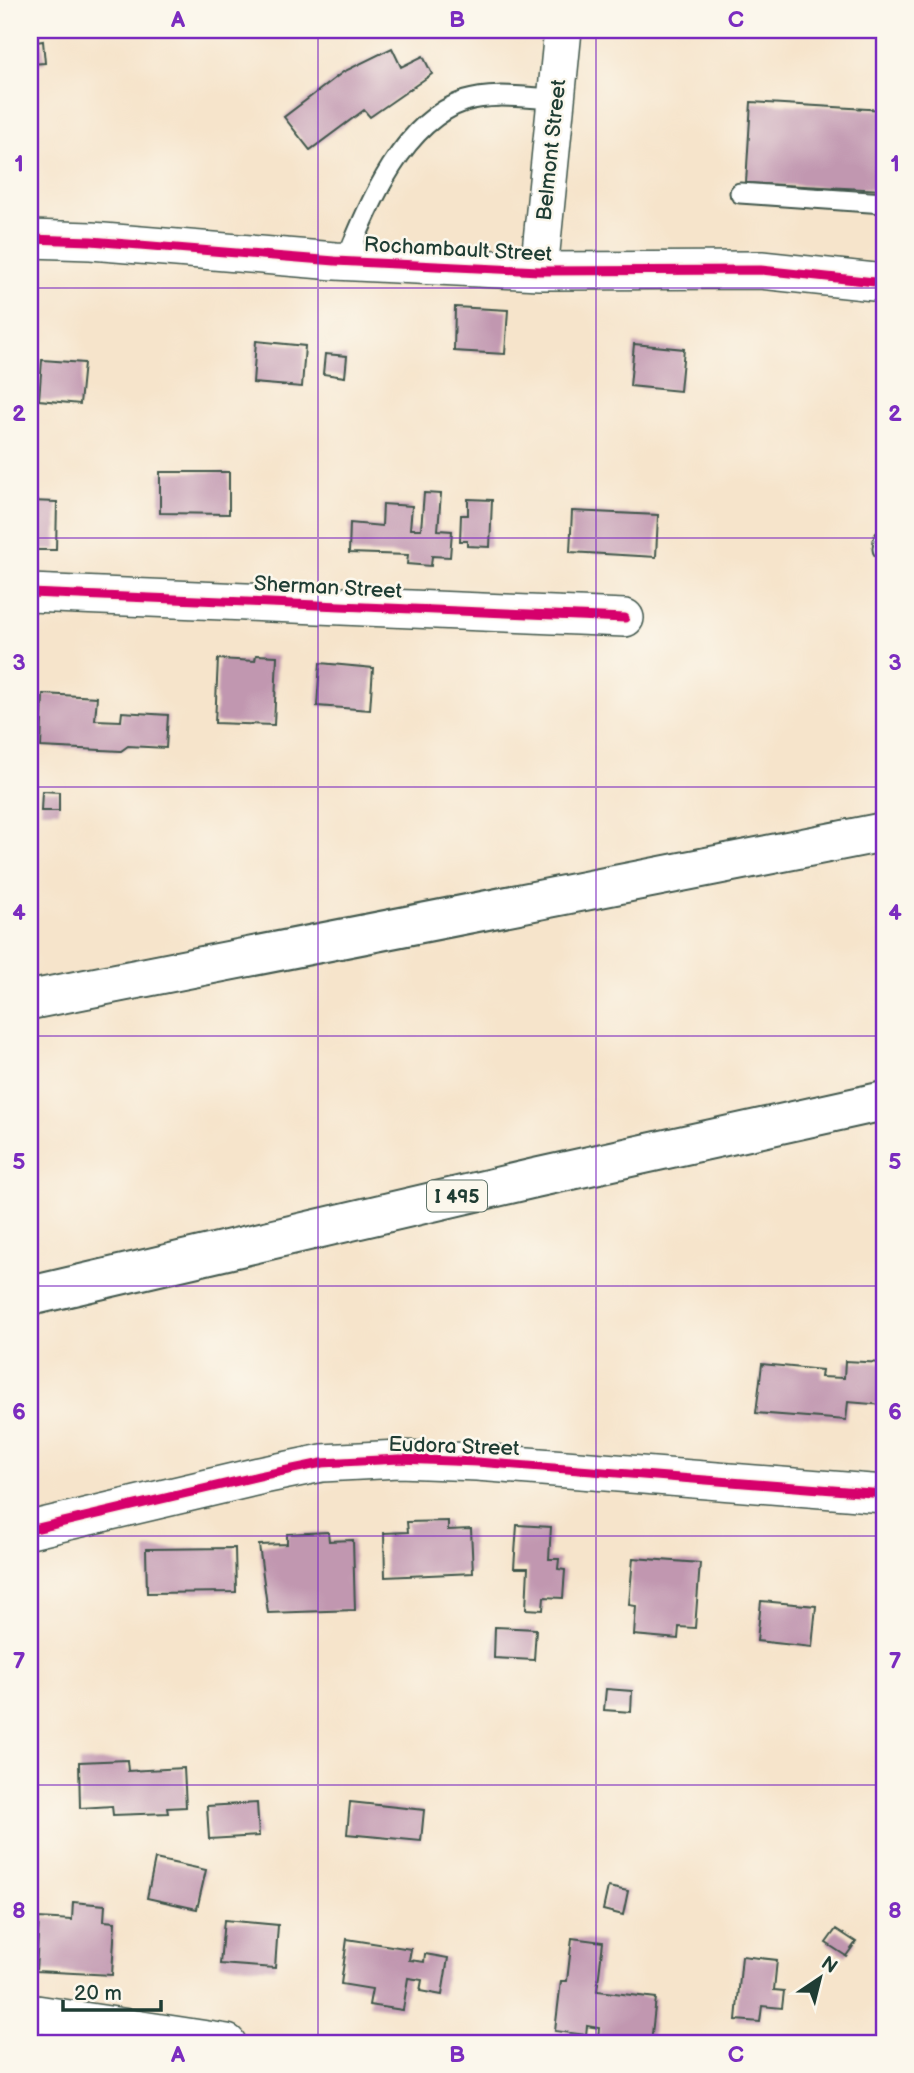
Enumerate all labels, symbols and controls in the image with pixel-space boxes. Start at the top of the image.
text: A [170,6,186,34]
text: B [449,6,465,34]
text: C [728,6,744,34]
street label: Belmont Street [532,78,571,222]
text: 1 [14,150,24,178]
text: 1 [890,150,900,178]
street label: Rochambault Street [363,232,553,267]
text: 2 [12,400,26,428]
text: 2 [888,400,902,428]
street label: Sherman Street [253,571,403,604]
text: 3 [12,649,26,677]
text: 3 [888,649,902,677]
text: 4 [12,899,26,927]
text: 4 [888,899,902,927]
text: 5 [12,1148,26,1176]
text: 5 [888,1148,902,1176]
road number: I 495 [427,1180,487,1212]
text: 6 [12,1398,26,1426]
text: 6 [888,1398,902,1426]
street label: Eudora Street [388,1432,520,1461]
text: 7 [13,1647,26,1675]
text: 7 [889,1647,902,1675]
text: 8 [12,1897,26,1925]
text: 8 [888,1897,902,1925]
north arrow [785,1944,855,2014]
text: N [816,1952,841,1979]
scale bar [63,1968,161,2012]
text: 20 m [74,1981,122,2006]
text: A [170,2041,186,2069]
text: B [449,2041,465,2069]
text: C [728,2041,744,2069]

